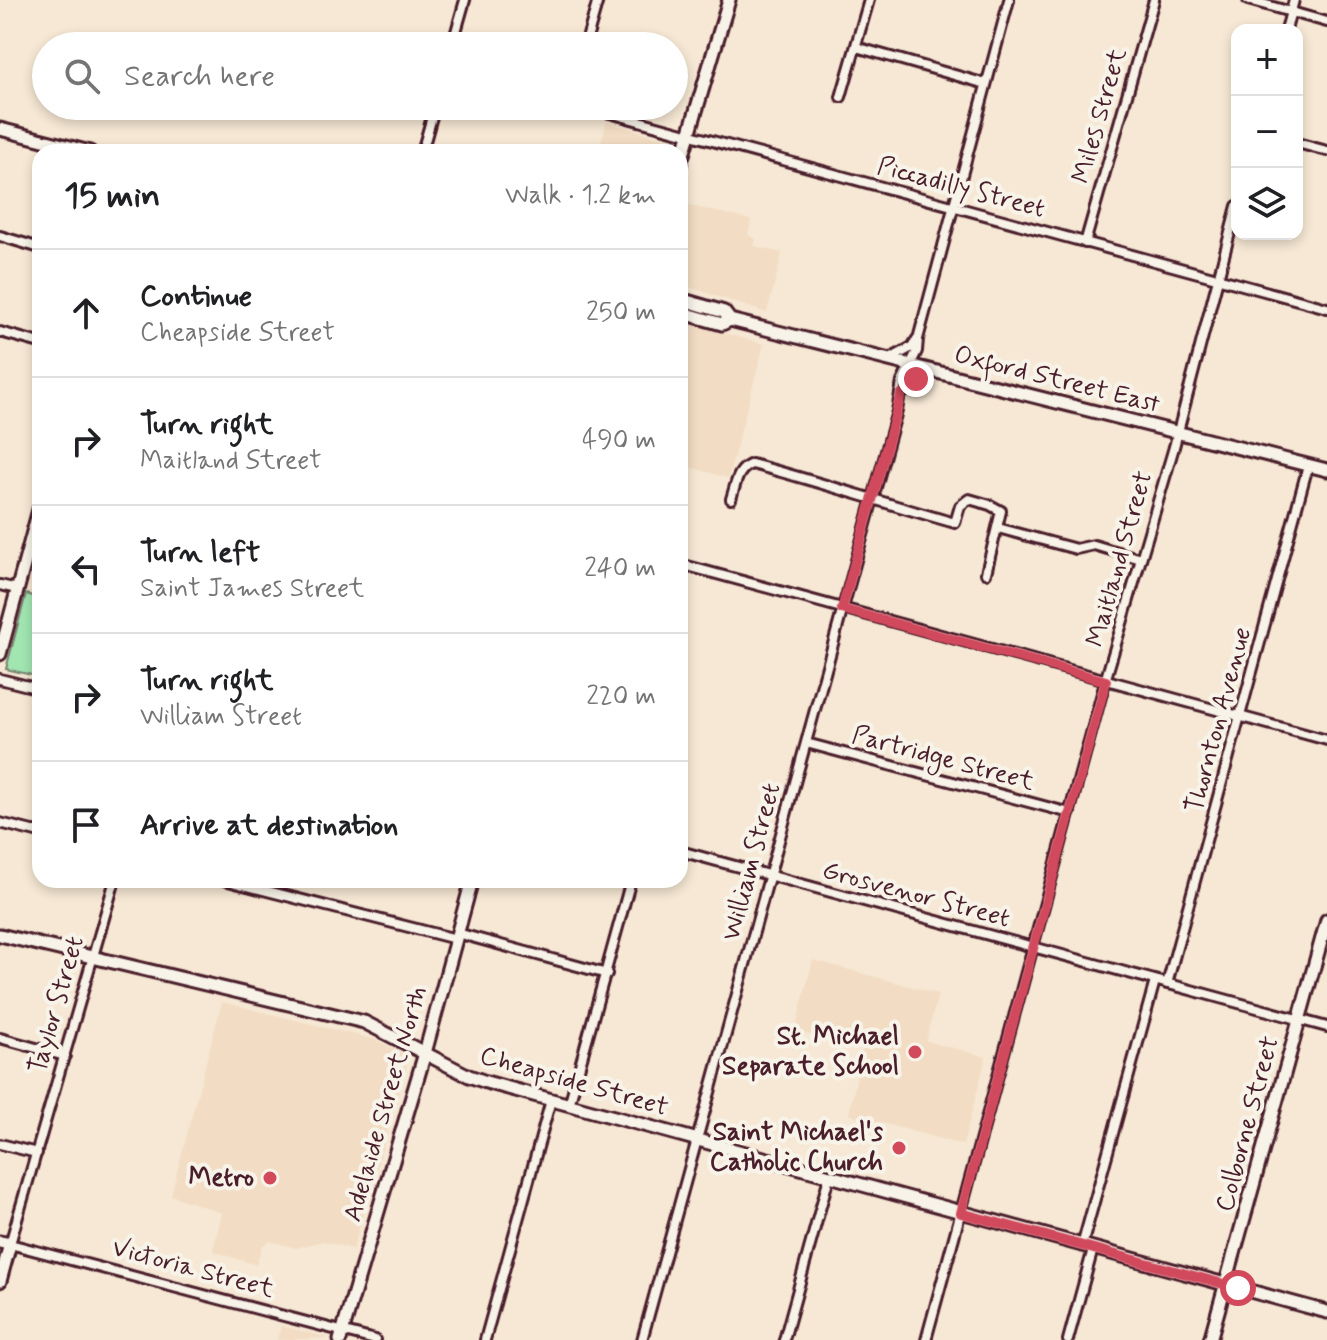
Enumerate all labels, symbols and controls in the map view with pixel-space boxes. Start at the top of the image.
map controls [1231,24,1303,240]
button: + [1231,24,1303,96]
search box [32,32,688,120]
street label: Miles Street [1064,44,1136,188]
icon: search [60,54,104,98]
text: Search here [124,57,275,96]
button: − [1231,96,1303,168]
street label: Piccadilly Street [873,149,1049,227]
button: layers [1231,168,1303,240]
text: 15 min [64,174,160,219]
text: Walk · 1.2 km [505,179,656,213]
text: Continue [140,277,252,316]
icon: ahead [64,291,108,335]
text: 250 m [586,296,656,330]
text: Cheapside Street [140,316,335,350]
street label: Oxford Street East [950,338,1163,424]
route end [898,361,934,397]
text: Turn right [140,405,273,444]
icon: right [64,419,108,463]
text: 490 m [582,424,656,458]
text: Maitland Street [140,444,322,478]
street label: Maitland Street [1079,467,1161,651]
text: Turn left [140,533,260,572]
icon: left [64,547,108,591]
text: 240 m [584,552,656,586]
text: Saint James Street [140,572,364,606]
street label: Thornton Avenue [1178,623,1260,817]
text: Turn right [140,661,273,700]
icon: right [64,675,108,719]
text: 220 m [586,680,656,714]
text: William Street [140,700,302,734]
street label: Partridge Street [848,718,1038,802]
street label: William Street [715,779,789,945]
icon: arrive [64,803,108,847]
text: Arrive at destination [140,806,398,845]
street label: Grosvenor Street [818,854,1014,936]
street label: Taylor Street [21,932,93,1078]
street label: Adelaide Street North [336,982,436,1226]
place label: St. Michael Separate School [722,1020,899,1084]
street label: Colborne Street [1208,1032,1288,1216]
street label: Cheapside Street [476,1039,672,1125]
marker: St. Michael Separate School [906,1043,924,1061]
place label: Saint Michael's Catholic Church [710,1116,884,1180]
marker: Saint Michael's Catholic Church [890,1139,908,1157]
place label: Metro [188,1161,254,1195]
marker: Metro [261,1169,279,1187]
street label: Victoria Street [108,1231,278,1307]
route start [1220,1270,1256,1306]

